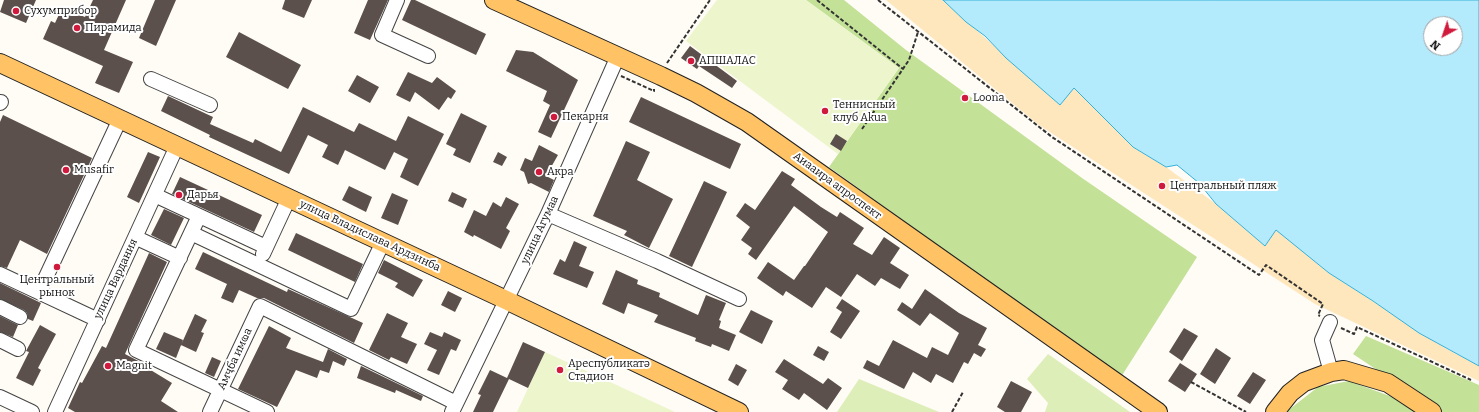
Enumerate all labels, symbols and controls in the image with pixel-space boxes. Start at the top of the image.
place label: Сухумприбор [24,4,97,18]
marker: Сухумприбор [11,6,21,16]
north arrow [1423,16,1463,56]
place label: Пирамида [85,21,142,35]
marker: Пирамида [72,23,82,33]
text: N [1428,37,1443,53]
place label: АПШАЛАС [699,54,756,68]
marker: АПШАЛАС [686,56,696,66]
place label: Loona [973,91,1005,105]
marker: Loona [960,93,970,103]
place label: Теннисный клуб Akua [833,98,896,124]
marker: Теннисный клуб Akua [820,106,830,116]
place label: Пекарня [562,110,608,124]
marker: Пекарня [549,112,559,122]
street label: Аиааира апроспект [790,150,884,222]
place label: Musafir [74,163,114,177]
marker: Musafir [61,165,71,175]
place label: Акра [547,165,573,179]
marker: Акра [534,167,544,177]
place label: Центральный пляж [1170,179,1277,193]
marker: Центральный пляж [1157,181,1167,191]
place label: Дарья [187,188,219,202]
marker: Дарья [174,190,184,200]
street label: улица Агумаа [518,194,562,266]
street label: улица Владислава Ардзинба [298,198,442,274]
street label: улица Вардания [92,237,140,321]
marker: Центральный рынок [52,262,62,272]
place label: Центральный рынок [19,273,95,299]
street label: Амҷба имҩа [215,326,255,392]
place label: Ареспубликатә Стадион [568,357,650,383]
place label: Magnit [116,359,152,373]
marker: Magnit [103,361,113,371]
marker: Ареспубликатә Стадион [555,365,565,375]

